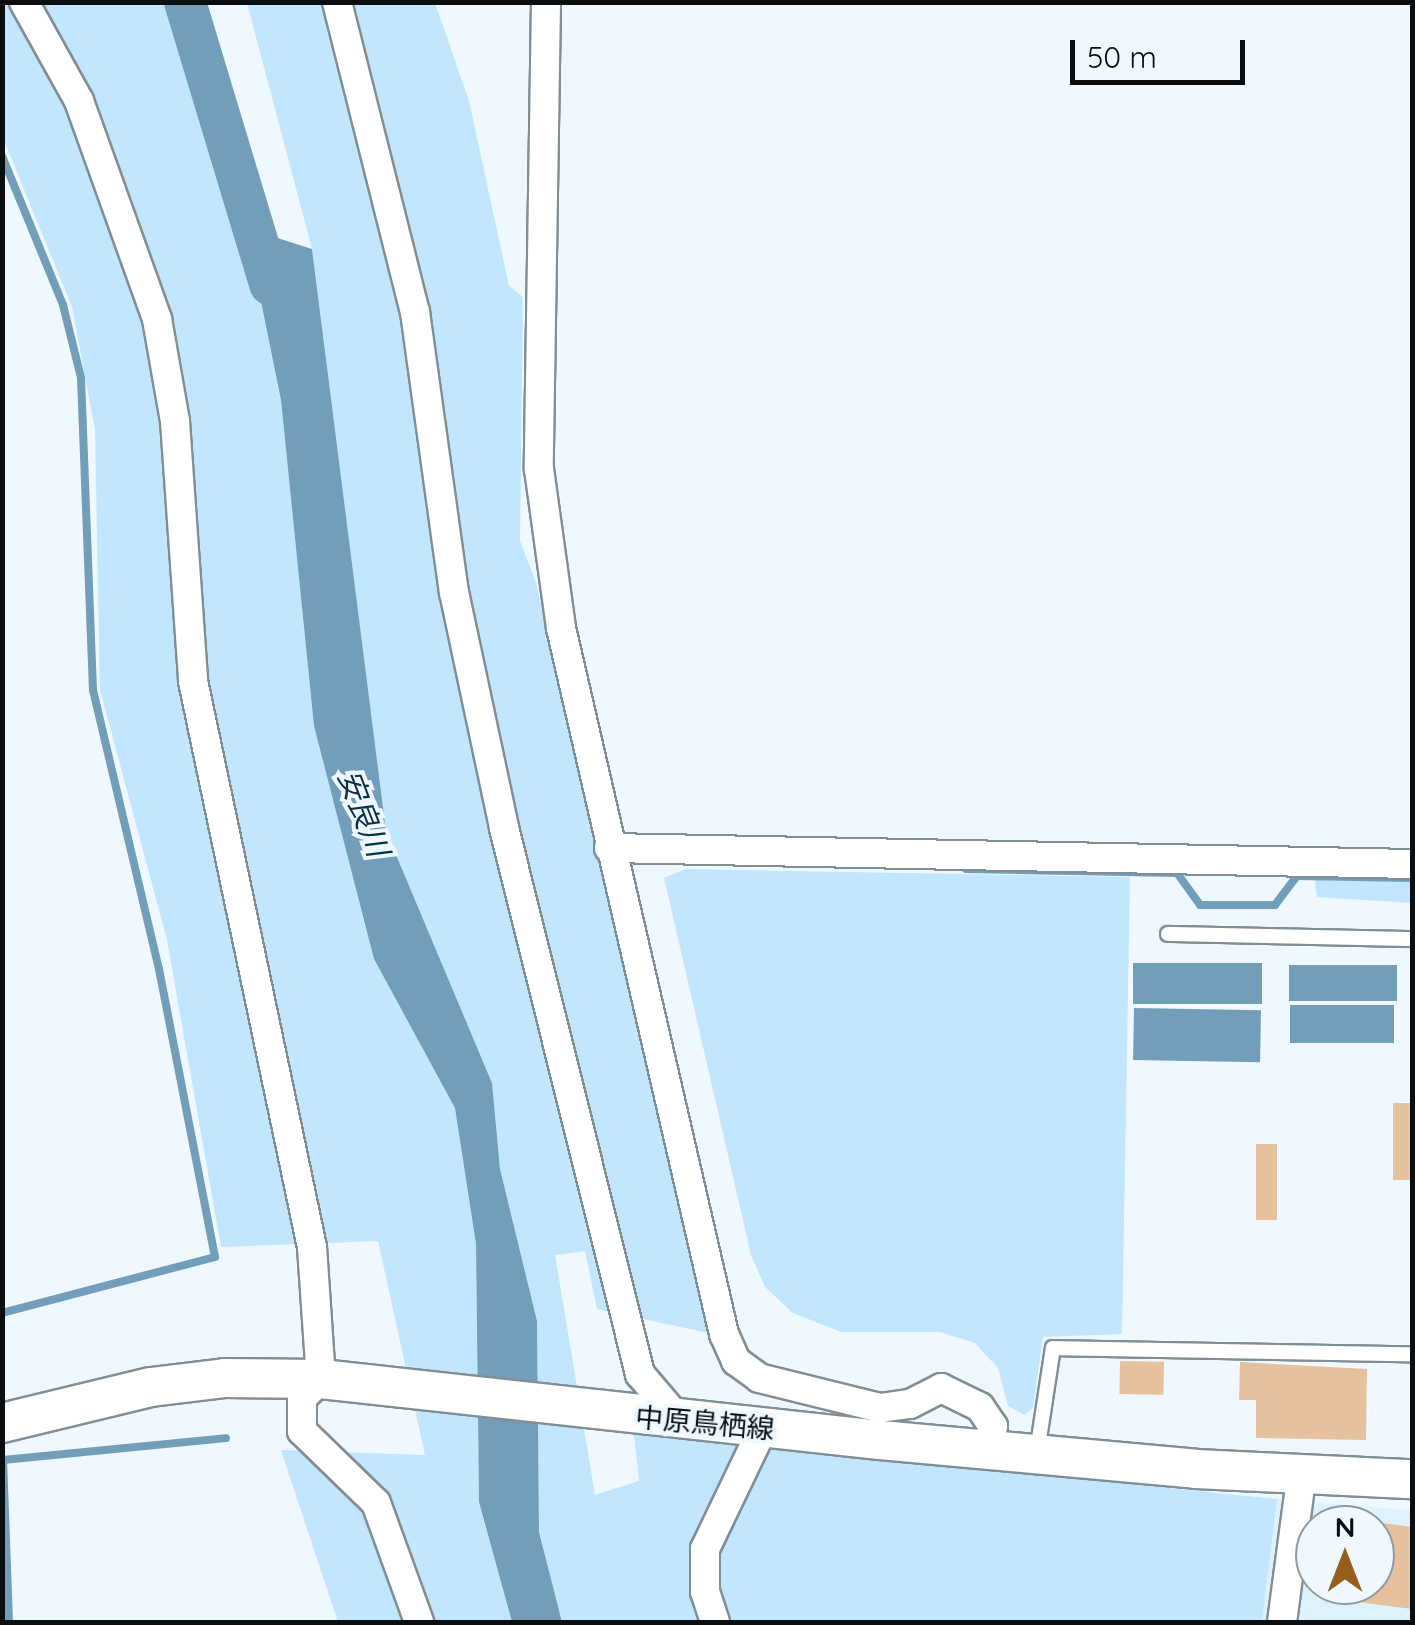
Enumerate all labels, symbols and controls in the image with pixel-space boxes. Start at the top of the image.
scale bar [1075,20,1250,82]
text: 50 m [1087,38,1157,76]
water label: 安良川 [331,765,397,861]
street label: 中原鳥栖線 [634,1400,776,1446]
north arrow [1295,1505,1395,1605]
text: N [1335,1509,1355,1544]

